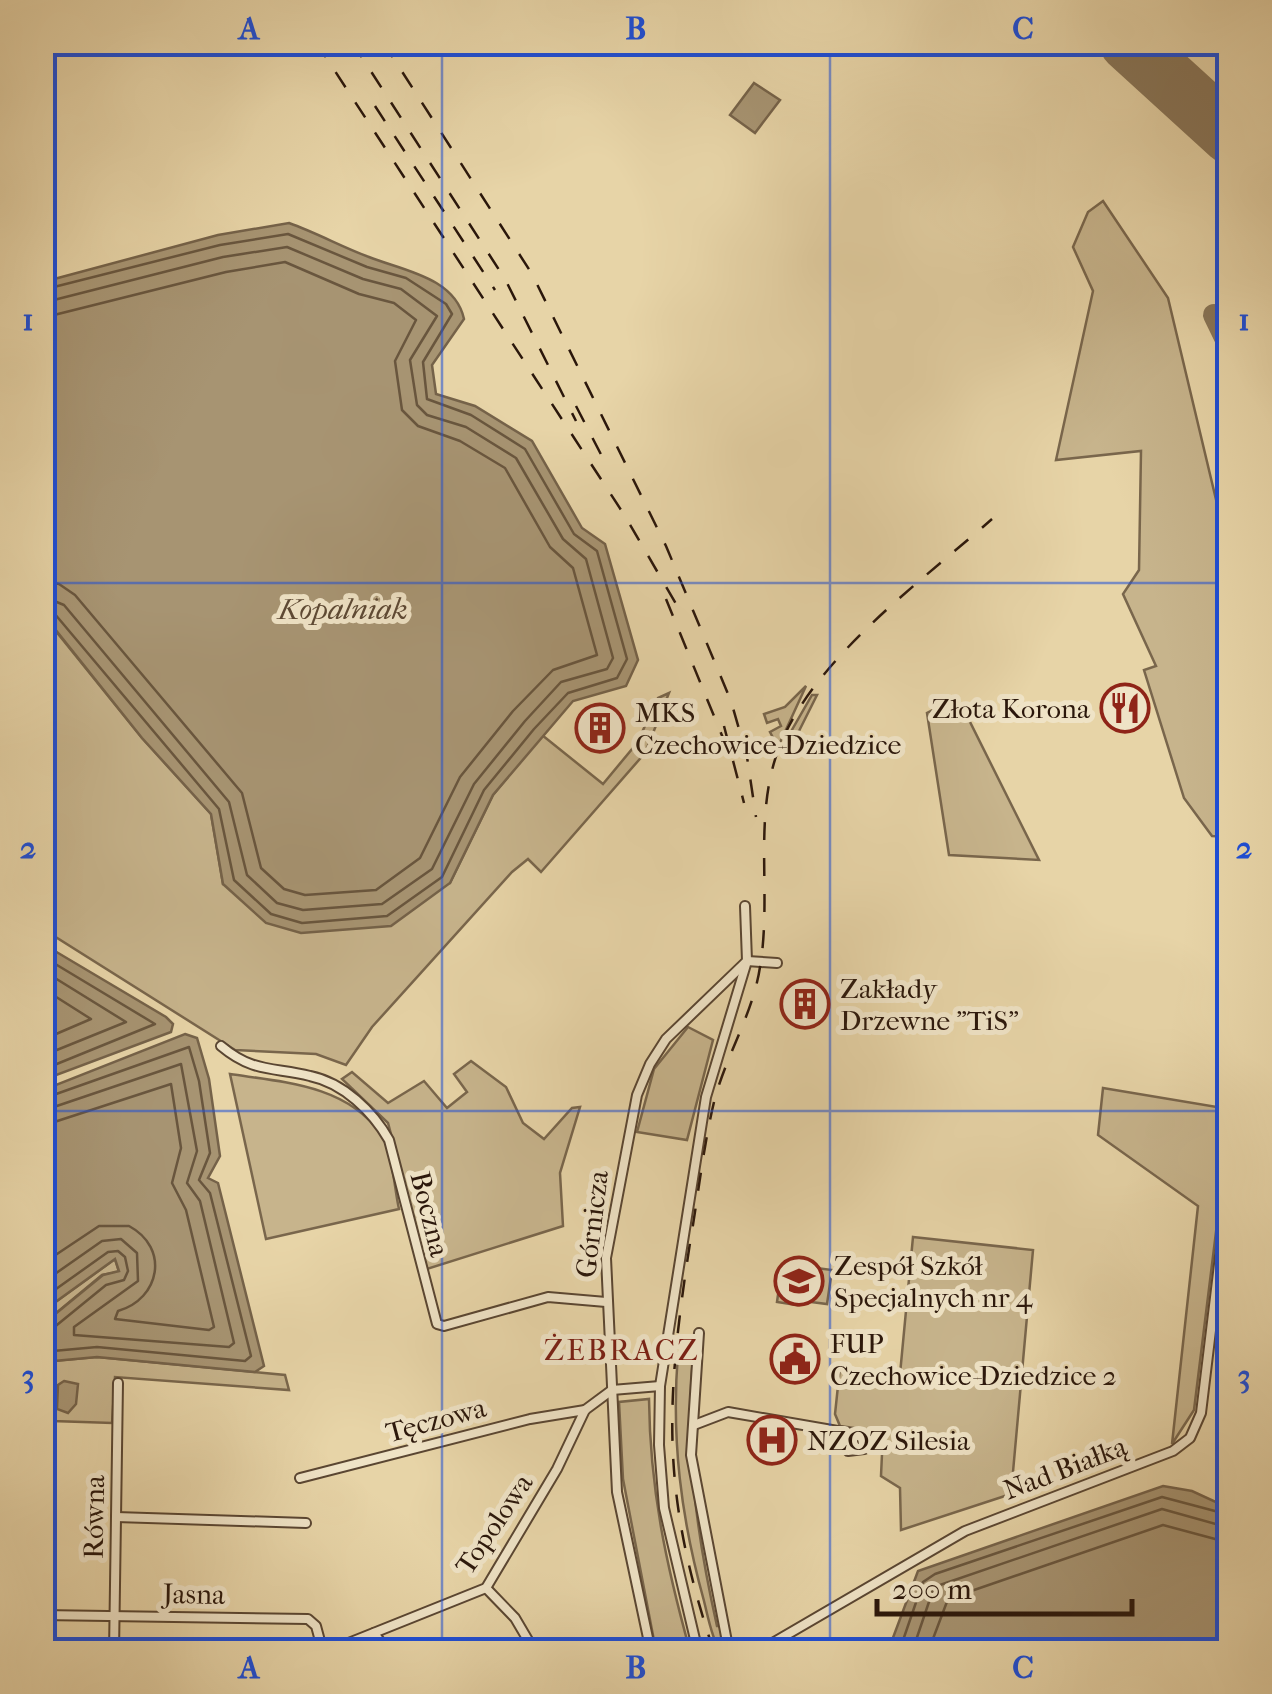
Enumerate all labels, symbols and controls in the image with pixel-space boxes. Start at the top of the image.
text: A [237,10,261,47]
text: B [626,10,646,47]
text: C [1012,10,1034,47]
text: 1 [22,301,34,338]
text: 1 [1238,301,1250,338]
water label: Kopalniak [276,592,408,627]
restaurant icon: Złota Korona [1099,682,1151,734]
place label: Złota Korona [932,692,1091,725]
place label: MKS Czechowice-Dziedzice [635,696,902,761]
building icon: MKS Czechowice-Dziedzice [574,702,626,754]
text: 2 [20,829,36,866]
text: 2 [1236,829,1252,866]
place label: Zakłady Drzewne "TiS" [840,972,1019,1037]
building icon: Zakłady Drzewne "TiS" [779,978,831,1030]
street label: Górnicza [569,1167,615,1279]
street label: Boczna [404,1168,457,1261]
place label: Zespół Szkół Specjalnych nr 4 [834,1249,1034,1314]
school or university icon: Zespół Szkół Specjalnych nr 4 [773,1255,825,1307]
place label: FUP Czechowice-Dziedzice 2 [830,1327,1117,1392]
district label: ŻEBRACZ [544,1333,700,1368]
public building icon: FUP Czechowice-Dziedzice 2 [769,1333,821,1385]
text: 3 [21,1357,35,1394]
text: 3 [1237,1357,1251,1394]
street label: Tęczowa [382,1391,491,1450]
hospital icon: NZOZ Silesia [746,1414,798,1466]
place label: NZOZ Silesia [807,1424,971,1457]
street label: Nad Białką [999,1429,1133,1508]
street label: Topolowa [448,1467,540,1581]
street label: Równa [77,1474,111,1559]
scale bar [877,1554,1132,1616]
text: 200 m [892,1572,972,1607]
street label: Jasna [161,1577,227,1611]
text: A [237,1649,261,1686]
text: B [626,1649,646,1686]
text: C [1012,1649,1034,1686]

